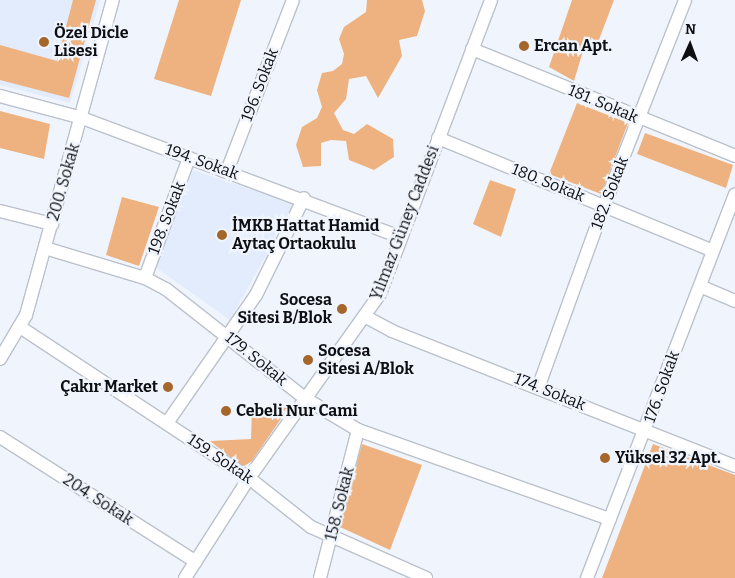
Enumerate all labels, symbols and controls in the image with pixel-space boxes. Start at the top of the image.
north arrow [665,20,715,70]
text: N [685,21,696,38]
place label: Özel Dicle Lisesi [54,23,129,61]
marker: Özel Dicle Lisesi [38,36,50,48]
place label: Ercan Apt. [534,36,612,56]
marker: Ercan Apt. [518,40,530,52]
street label: 196. Sokak [237,46,283,124]
street label: 181. Sokak [565,81,641,127]
street label: 194. Sokak [163,140,241,184]
street label: 200. Sokak [44,141,84,223]
street label: Yılmaz Güney Caddesi [367,143,443,303]
street label: 182. Sokak [587,154,633,232]
street label: 180. Sokak [509,160,587,206]
street label: 198. Sokak [144,179,190,257]
place label: İMKB Hattat Hamid Aytaç Ortaokulu [232,216,379,254]
marker: İMKB Hattat Hamid Aytaç Ortaokulu [216,229,228,241]
place label: Socesa Sitesi B/Blok [237,290,332,328]
marker: Socesa Sitesi B/Blok [336,303,348,315]
street label: 179. Sokak [221,328,291,390]
place label: Socesa Sitesi A/Blok [318,341,414,379]
street label: 176. Sokak [640,348,684,426]
marker: Socesa Sitesi A/Blok [302,354,314,366]
street label: 174. Sokak [512,369,588,415]
place label: Çakır Market [60,377,158,397]
marker: Çakır Market [162,381,174,393]
place label: Cebeli Nur Cami [236,401,358,421]
marker: Cebeli Nur Cami [220,405,232,417]
street label: 159. Sokak [184,430,256,488]
place label: Yüksel 32 Apt. [615,448,721,468]
marker: Yüksel 32 Apt. [599,452,611,464]
street label: 158. Sokak [322,465,358,543]
street label: 204. Sokak [59,470,137,530]

